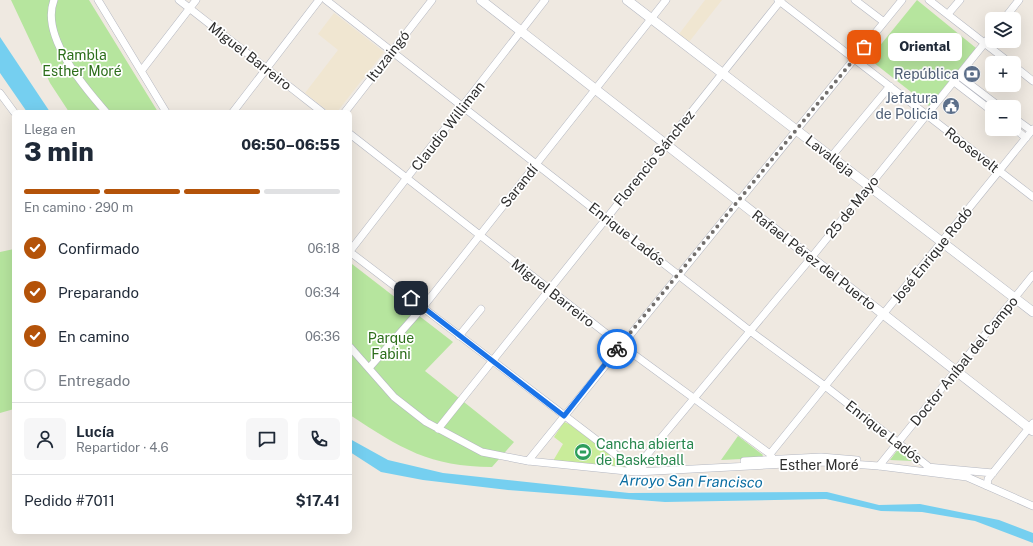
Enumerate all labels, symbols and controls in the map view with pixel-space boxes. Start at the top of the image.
map controls [985,12,1021,136]
button: layers [985,12,1021,48]
street label: Miguel Barreiro [205,19,295,93]
street label: Ituzaingó [363,27,413,85]
pin [847,30,881,64]
callout: Oriental [888,33,962,61]
icon: bag [853,36,875,58]
text: Oriental [899,39,951,54]
park label: Rambla Esther Moré [42,47,122,79]
button: + [985,56,1021,92]
bank icon: República [962,64,982,84]
place label: República [894,66,959,82]
street label: Claudio Williman [408,78,488,174]
place label: Jefatura de Policía [875,90,938,122]
public building icon: Jefatura de Policía [941,96,961,116]
button: − [985,100,1021,136]
street label: Florencio Sánchez [610,107,698,209]
text: Llega en [24,122,75,137]
street label: Roosevelt [942,124,1002,176]
street label: Lavalleja [803,132,857,180]
text: 3 min [24,136,94,167]
text: 06:50–06:55 [241,136,340,153]
street label: Sarandí [497,161,541,210]
street label: 25 de Mayo [822,173,882,241]
street label: Enrique Ladós [586,199,668,269]
text: En camino · 290 m [24,200,133,215]
street label: José Enrique Rodó [889,204,975,306]
street label: Rafael Pérez del Puerto [749,207,879,313]
icon: check [24,237,46,259]
text: Confirmado [58,240,139,257]
text: 06:18 [307,241,340,256]
street label: Miguel Barreiro [508,256,598,330]
icon: check [24,281,46,303]
pin [394,281,428,315]
text: Preparando [58,284,139,301]
text: 06:34 [305,285,340,300]
icon: home [400,287,422,309]
street label: Doctor Aníbal del Campo [907,293,1021,429]
icon: check [24,325,46,347]
text: En camino [58,328,130,345]
text: 06:36 [305,329,340,344]
courier [597,329,637,369]
park label: Parque Fabini [368,330,414,362]
icon: bike [606,338,628,360]
text: Entregado [58,372,130,389]
street label: Enrique Ladós [843,397,925,467]
button: person [24,418,66,460]
button: chat [246,418,288,460]
button: phone [298,418,340,460]
text: Lucía [76,423,114,440]
place label: Cancha abierta de Basketball [596,436,694,468]
text: Repartidor · 4.6 [76,440,169,455]
sports icon: Cancha abierta de Basketball [573,442,593,462]
street label: Esther Moré [779,457,859,473]
water label: Arroyo San Francisco [619,471,763,491]
text: Pedido #7011 [24,492,115,509]
text: $17.41 [295,492,340,509]

